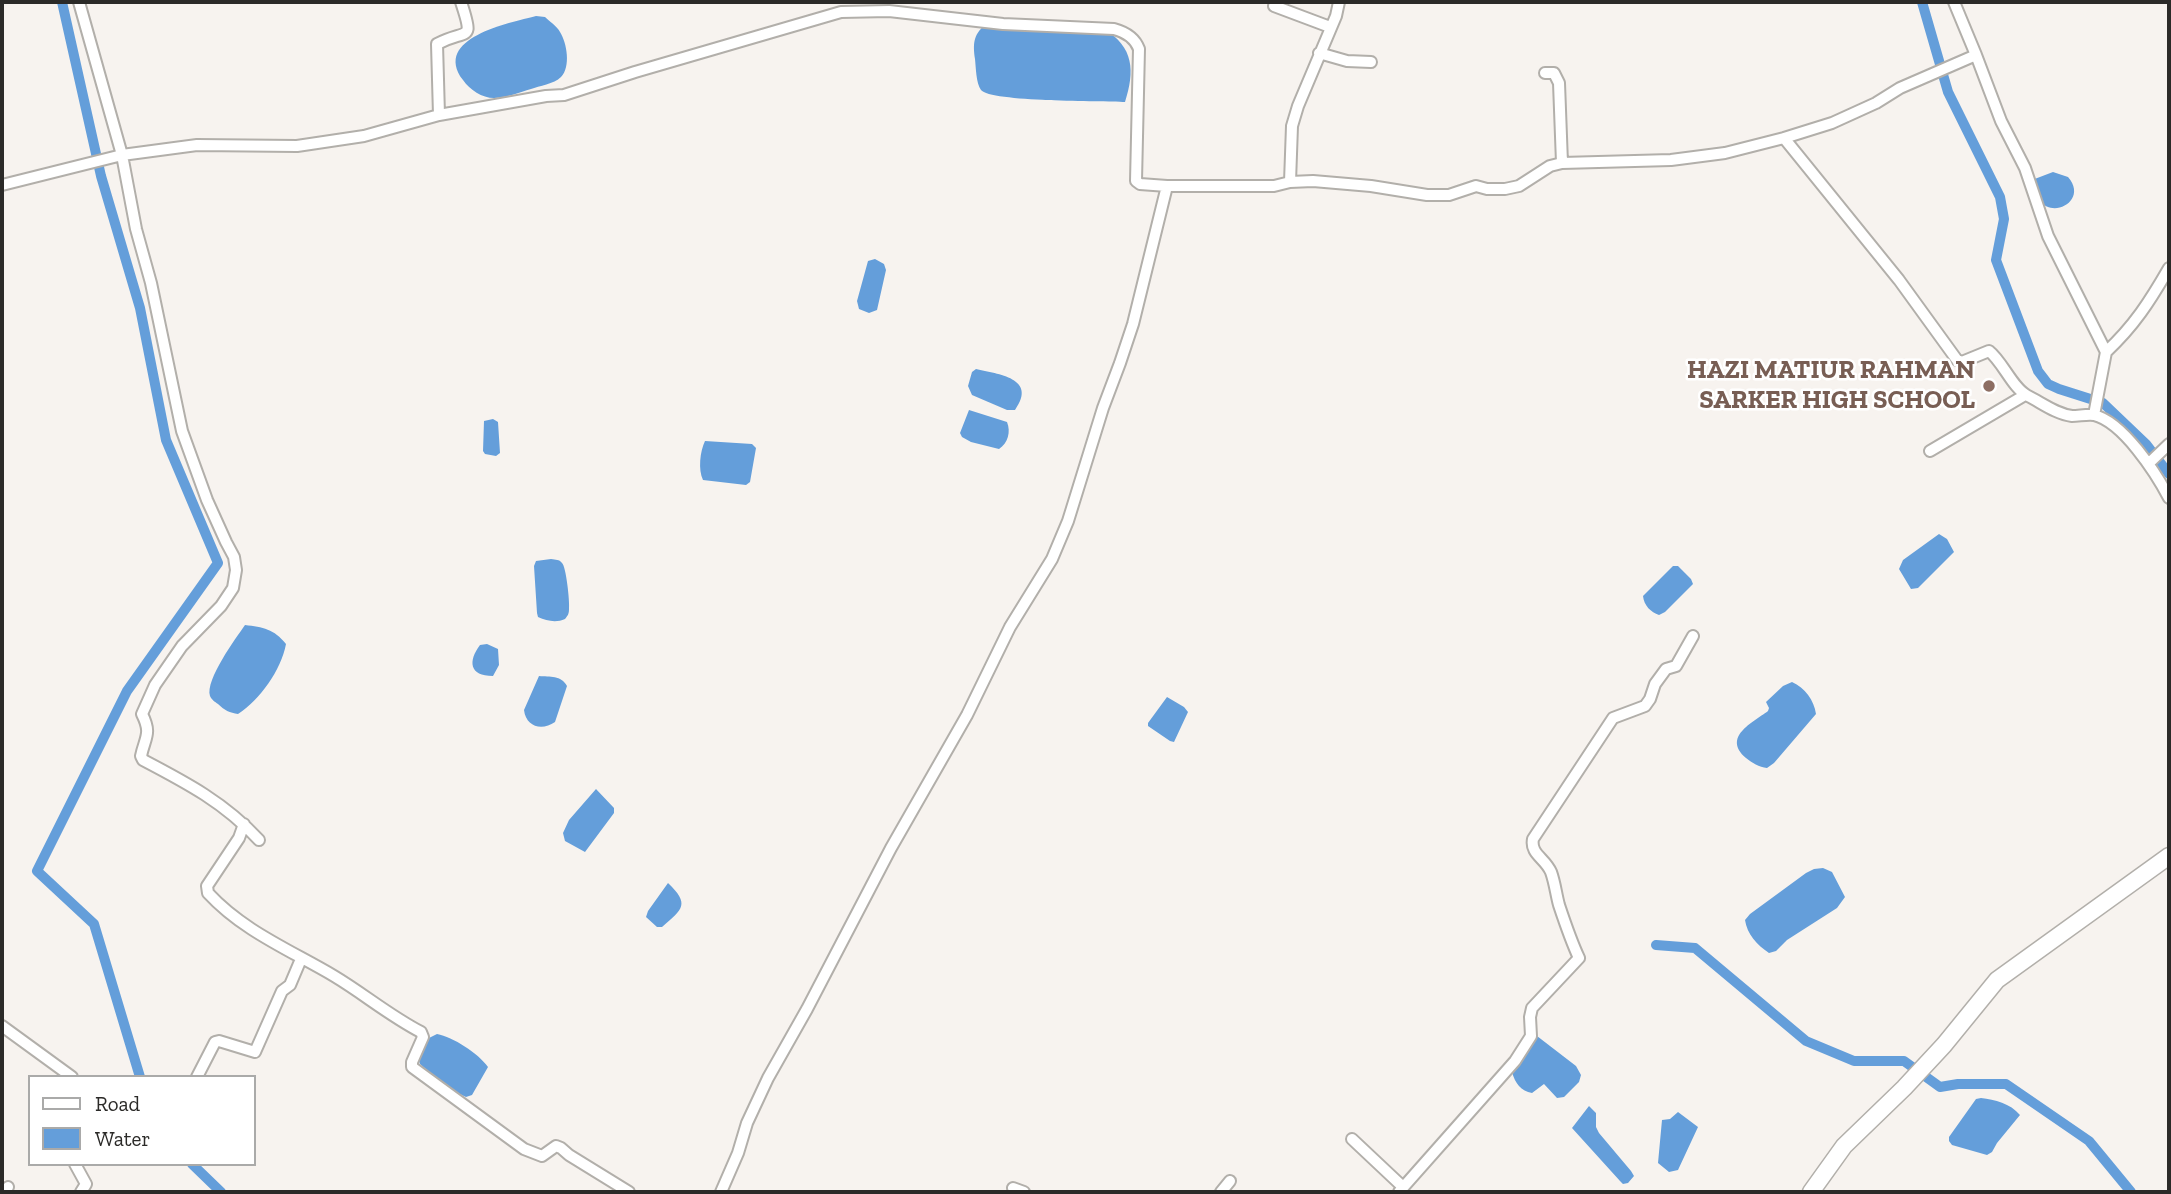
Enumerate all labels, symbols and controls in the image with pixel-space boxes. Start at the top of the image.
place label: HAZI MATIUR RAHMAN SARKER HIGH SCHOOL [1687,355,1975,416]
marker: HAZI MATIUR RAHMAN SARKER HIGH SCHOOL [1981,378,1997,394]
legend [28,1075,256,1166]
text: Road [95,1091,140,1116]
text: Water [95,1126,150,1151]

